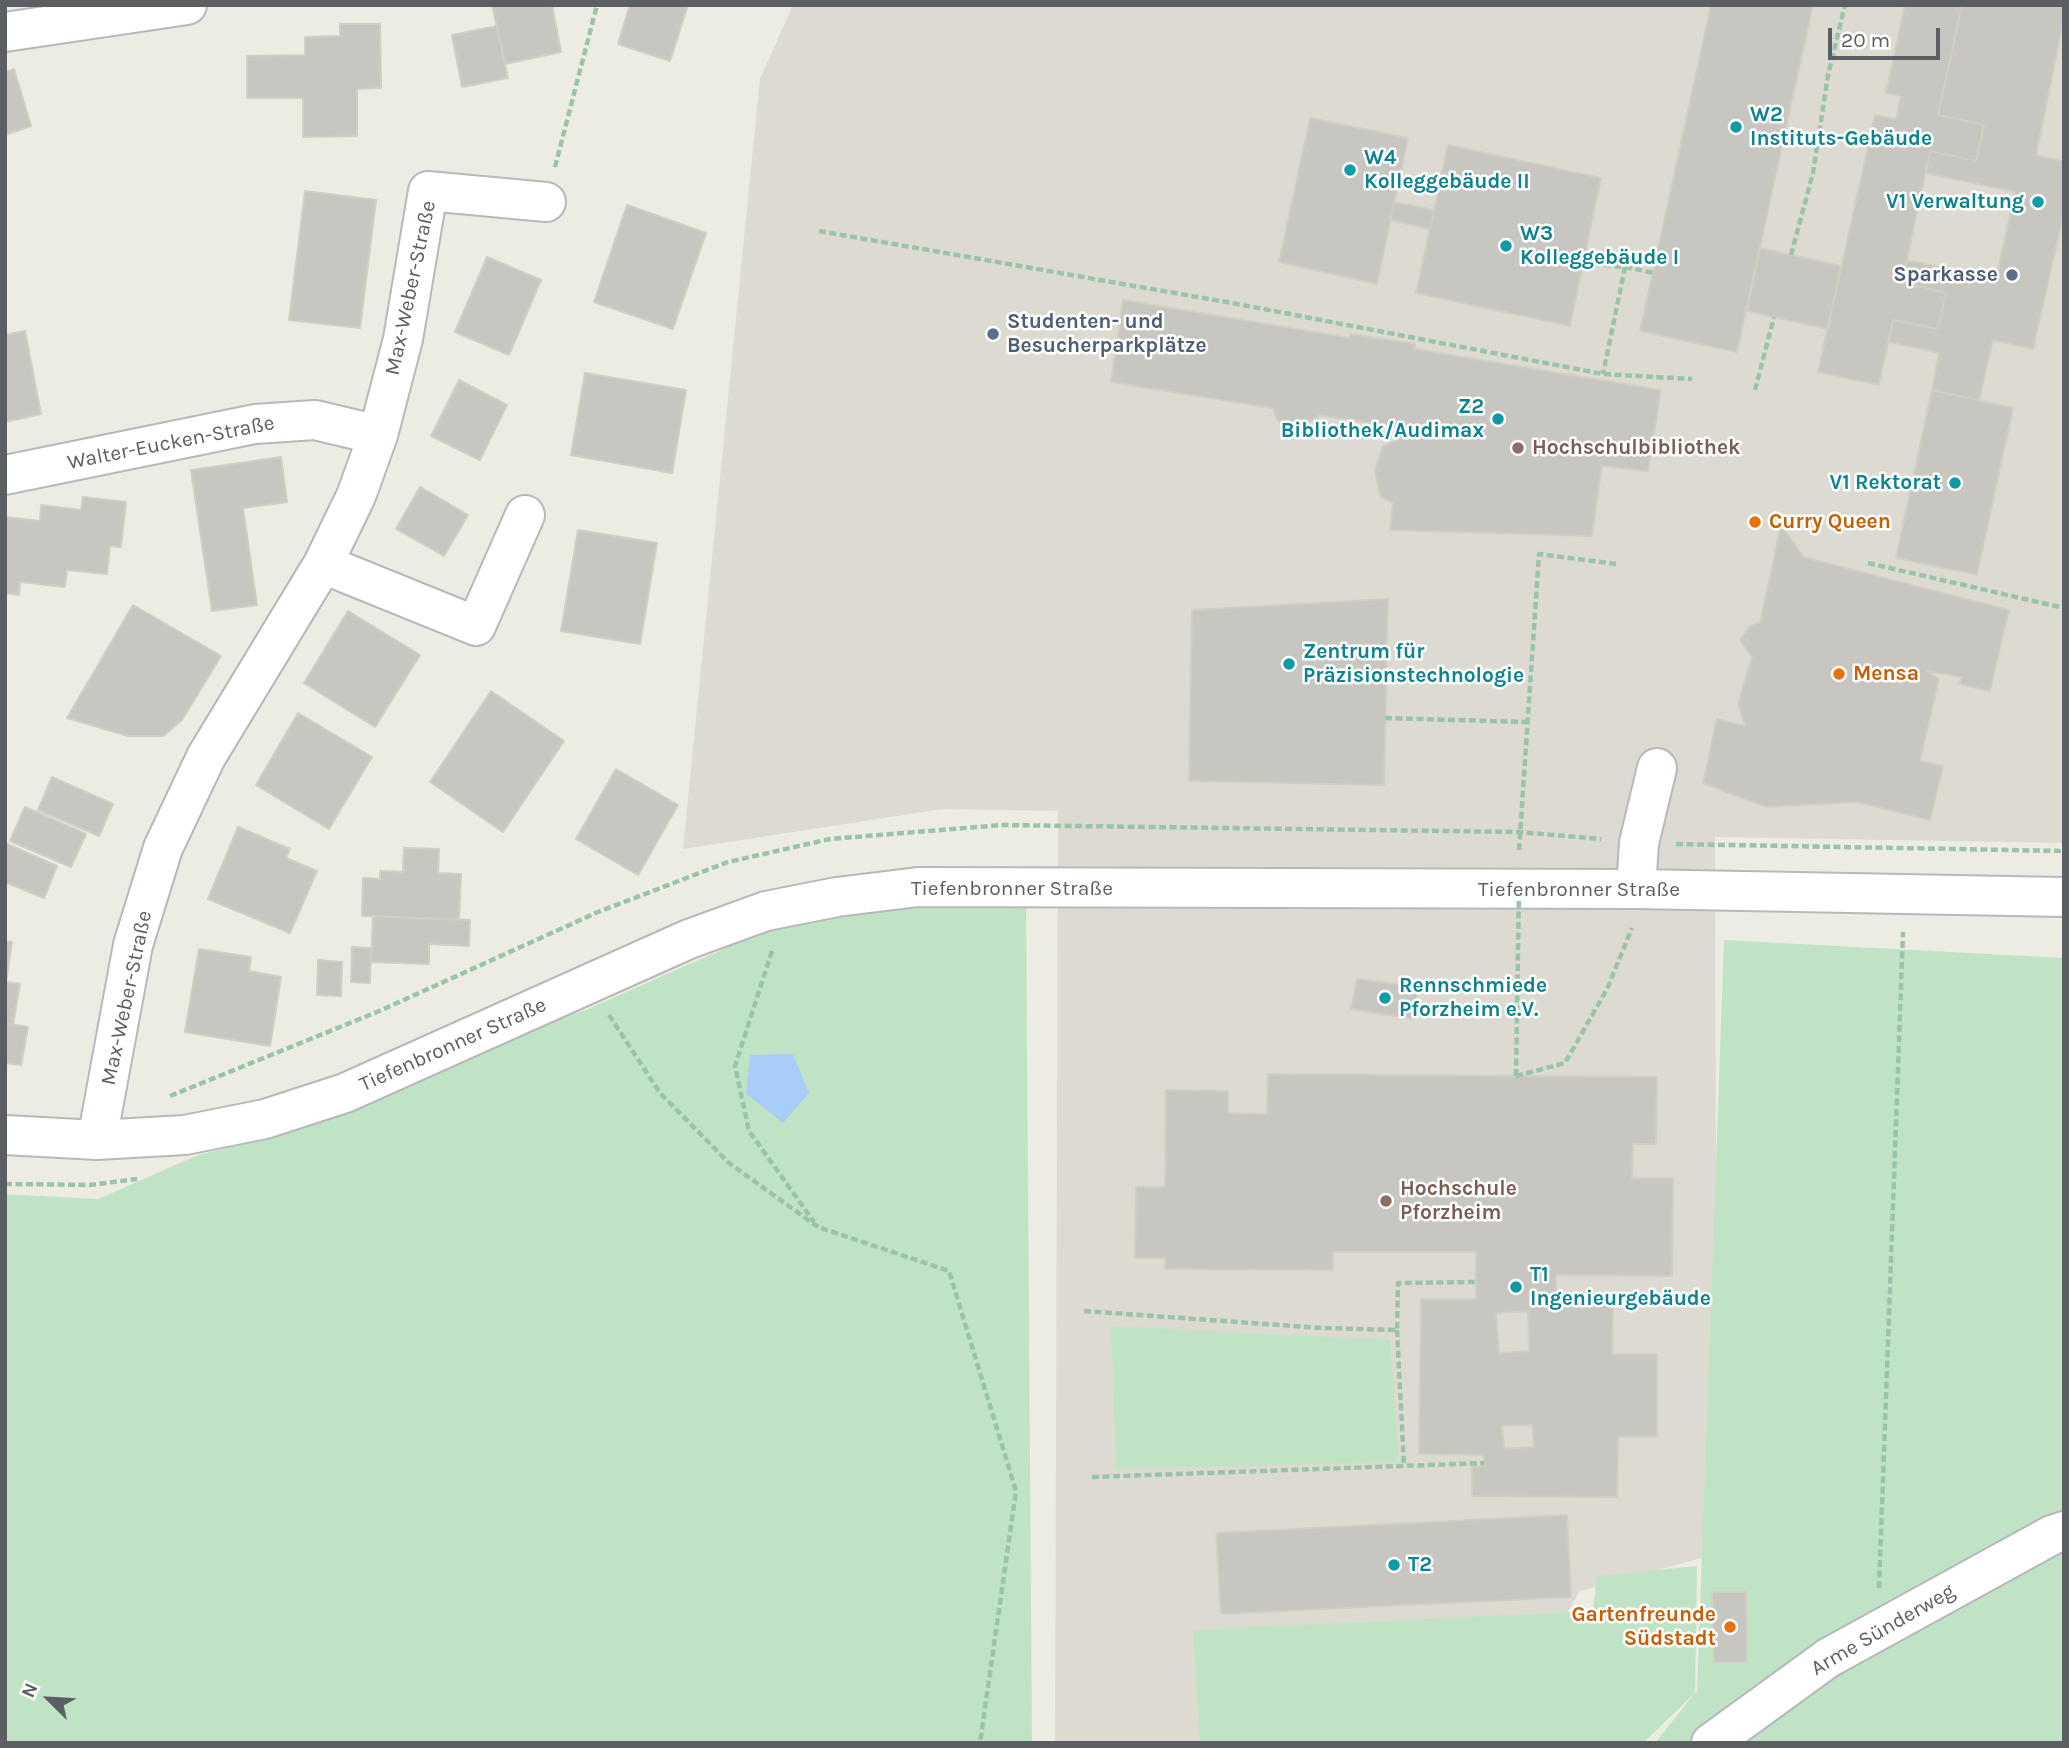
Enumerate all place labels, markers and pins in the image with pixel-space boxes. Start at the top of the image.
place label: W2 Instituts-Gebäude [1750,102,1932,152]
marker: W2 Instituts-Gebäude [1728,119,1744,135]
place label: W4 Kolleggebäude II [1364,145,1530,195]
marker: W4 Kolleggebäude II [1342,162,1358,178]
place label: V1 Verwaltung [1886,189,2024,215]
marker: V1 Verwaltung [2030,194,2046,210]
place label: W3 Kolleggebäude I [1520,221,1679,271]
marker: W3 Kolleggebäude I [1498,238,1514,254]
place label: Sparkasse [1893,262,1998,288]
marker: Sparkasse [2004,267,2020,283]
place label: Studenten- und Besucherparkplätze [1007,309,1207,359]
marker: Studenten- und Besucherparkplätze [985,326,1001,342]
place label: Z2 Bibliothek/Audimax [1281,394,1484,444]
marker: Z2 Bibliothek/Audimax [1490,411,1506,427]
place label: Hochschulbibliothek [1532,435,1741,461]
marker: Hochschulbibliothek [1510,440,1526,456]
place label: V1 Rektorat [1830,470,1941,496]
marker: V1 Rektorat [1947,475,1963,491]
place label: Curry Queen [1769,509,1891,535]
marker: Curry Queen [1747,514,1763,530]
place label: Zentrum für Präzisionstechnologie [1303,639,1524,689]
marker: Zentrum für Präzisionstechnologie [1281,656,1297,672]
place label: Mensa [1853,661,1919,687]
marker: Mensa [1831,666,1847,682]
place label: Rennschmiede Pforzheim e.V. [1399,973,1547,1023]
marker: Rennschmiede Pforzheim e.V. [1377,990,1393,1006]
place label: Hochschule Pforzheim [1400,1176,1517,1226]
marker: Hochschule Pforzheim [1378,1193,1394,1209]
place label: T1 Ingenieurgebäude [1530,1262,1711,1312]
marker: T1 Ingenieurgebäude [1508,1279,1524,1295]
place label: T2 [1408,1552,1432,1578]
marker: T2 [1386,1557,1402,1573]
place label: Gartenfreunde Südstadt [1571,1602,1716,1652]
marker: Gartenfreunde Südstadt [1722,1619,1738,1635]

